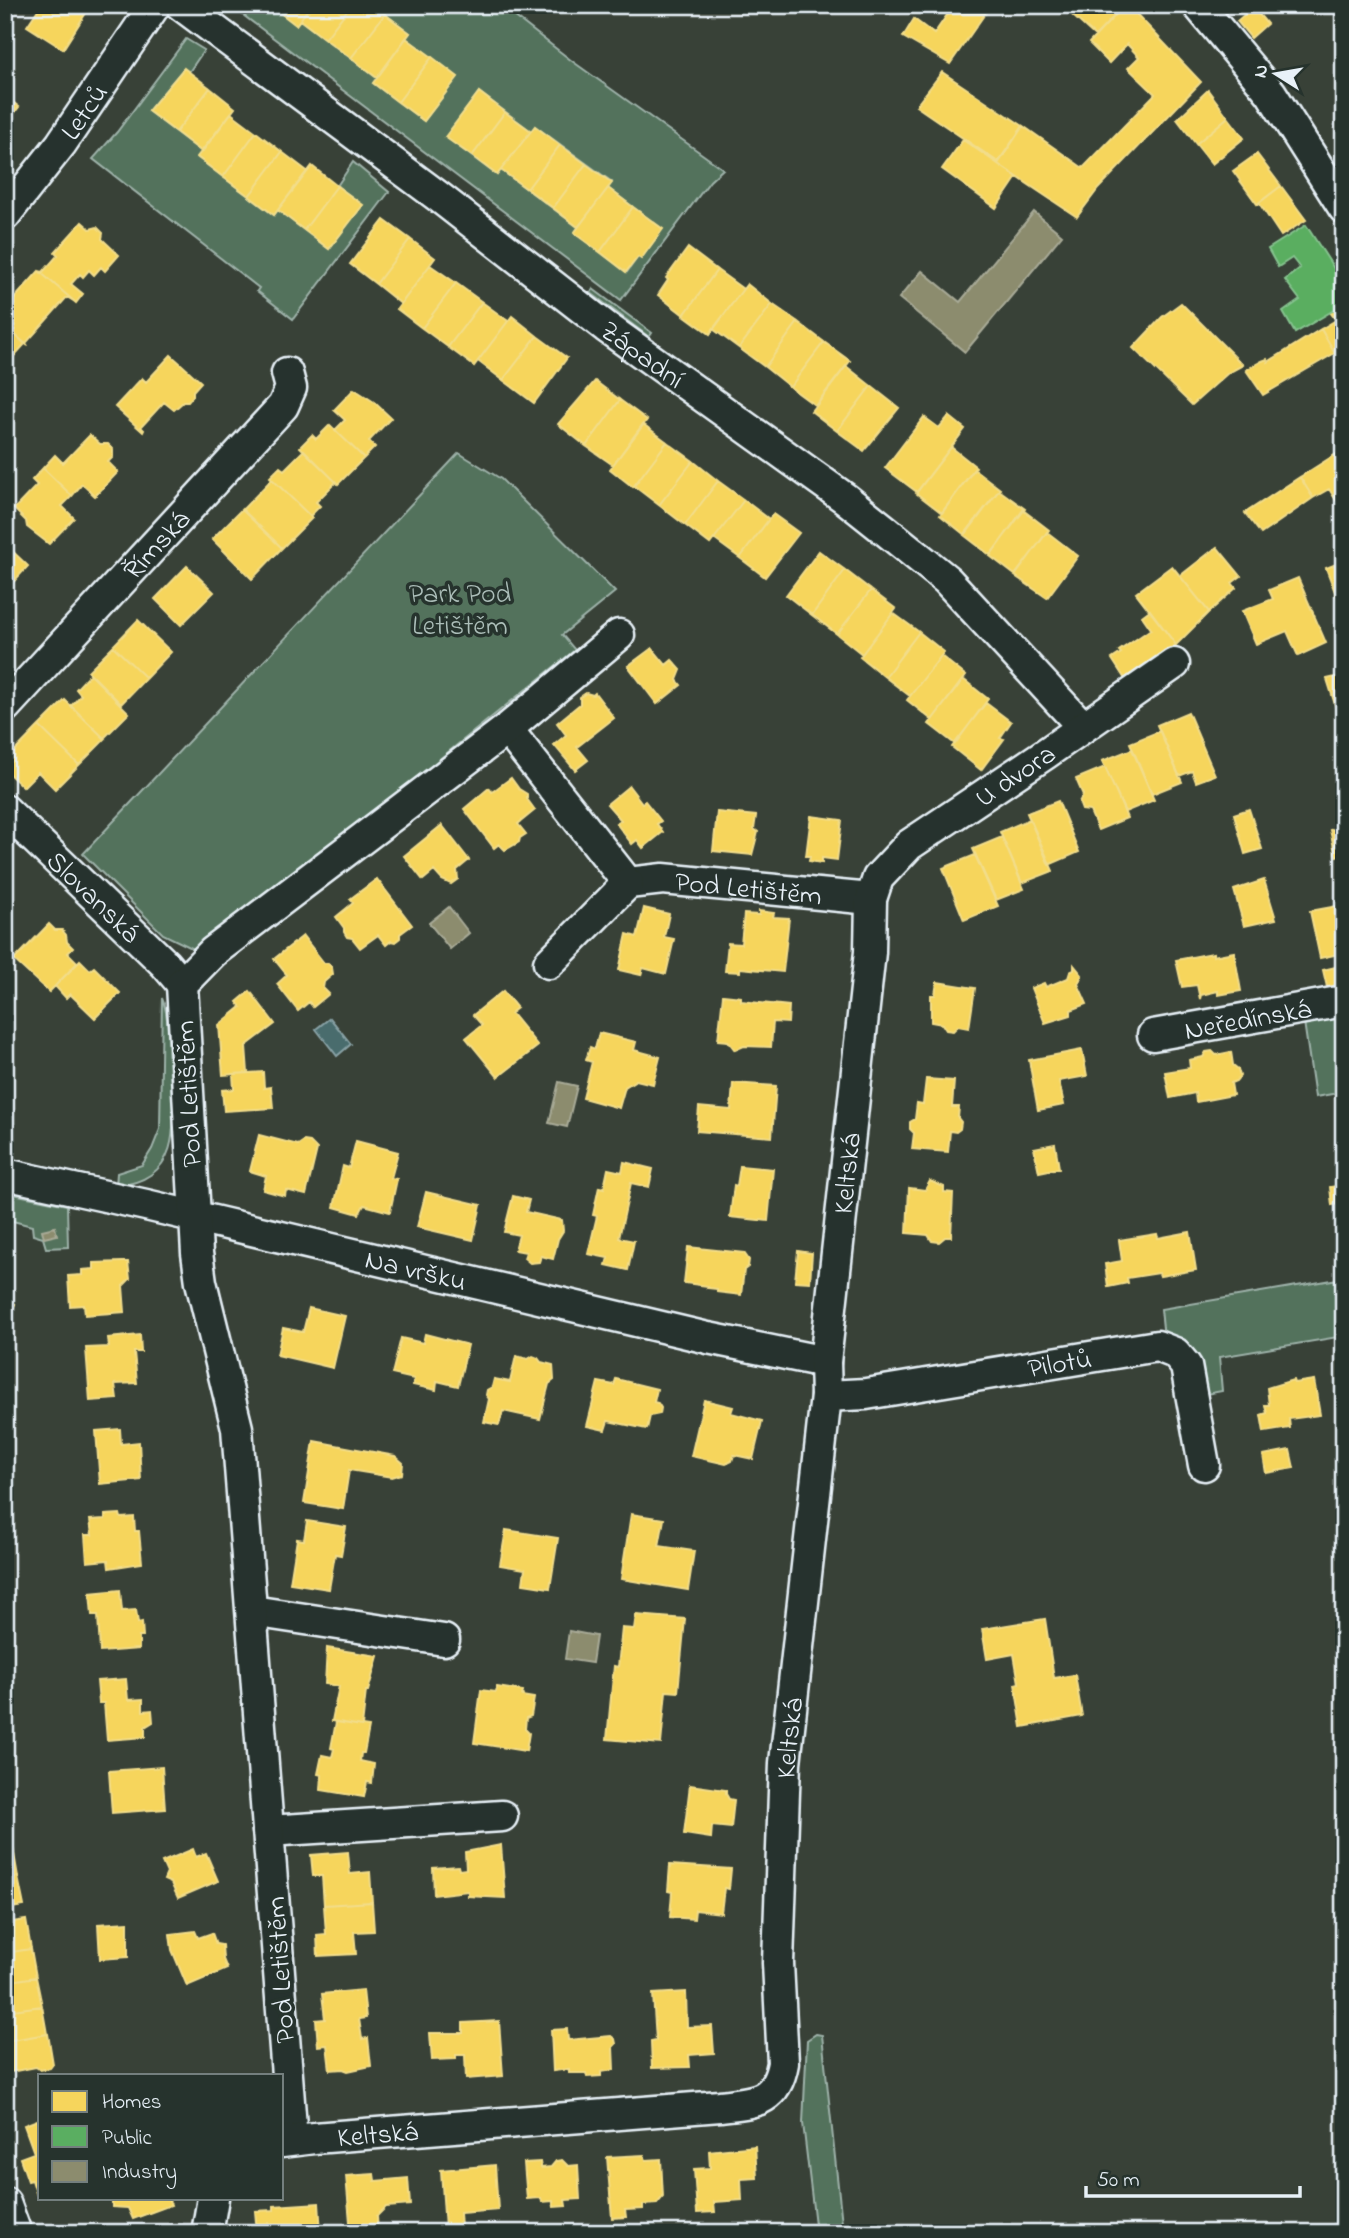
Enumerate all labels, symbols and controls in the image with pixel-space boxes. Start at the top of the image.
north arrow [1240,38,1310,108]
text: N [1247,62,1276,80]
street label: Letců [52,77,120,150]
street label: Západní [591,312,692,401]
street label: Římská [115,502,201,591]
park label: Park Pod Letištěm [409,575,511,648]
street label: U dvora [968,735,1065,819]
street label: Slovanská [35,843,149,954]
street label: Pod Letištěm [673,863,823,918]
street label: Neředínská [1182,990,1315,1053]
street label: Pod Letištěm [166,1019,215,1168]
street label: Keltská [824,1131,874,1216]
street label: Na vršku [361,1241,470,1304]
street label: Pilotů [1025,1340,1095,1391]
street label: Keltská [767,1696,816,1779]
street label: Pod Letištěm [257,1895,308,2045]
legend [38,2074,284,2200]
text: Homes [102,2088,162,2118]
street label: Keltská [336,2113,420,2160]
text: Public [102,2124,153,2154]
scale bar [1086,2154,1300,2198]
text: Industry [102,2158,177,2190]
text: 50 m [1097,2166,1140,2196]

